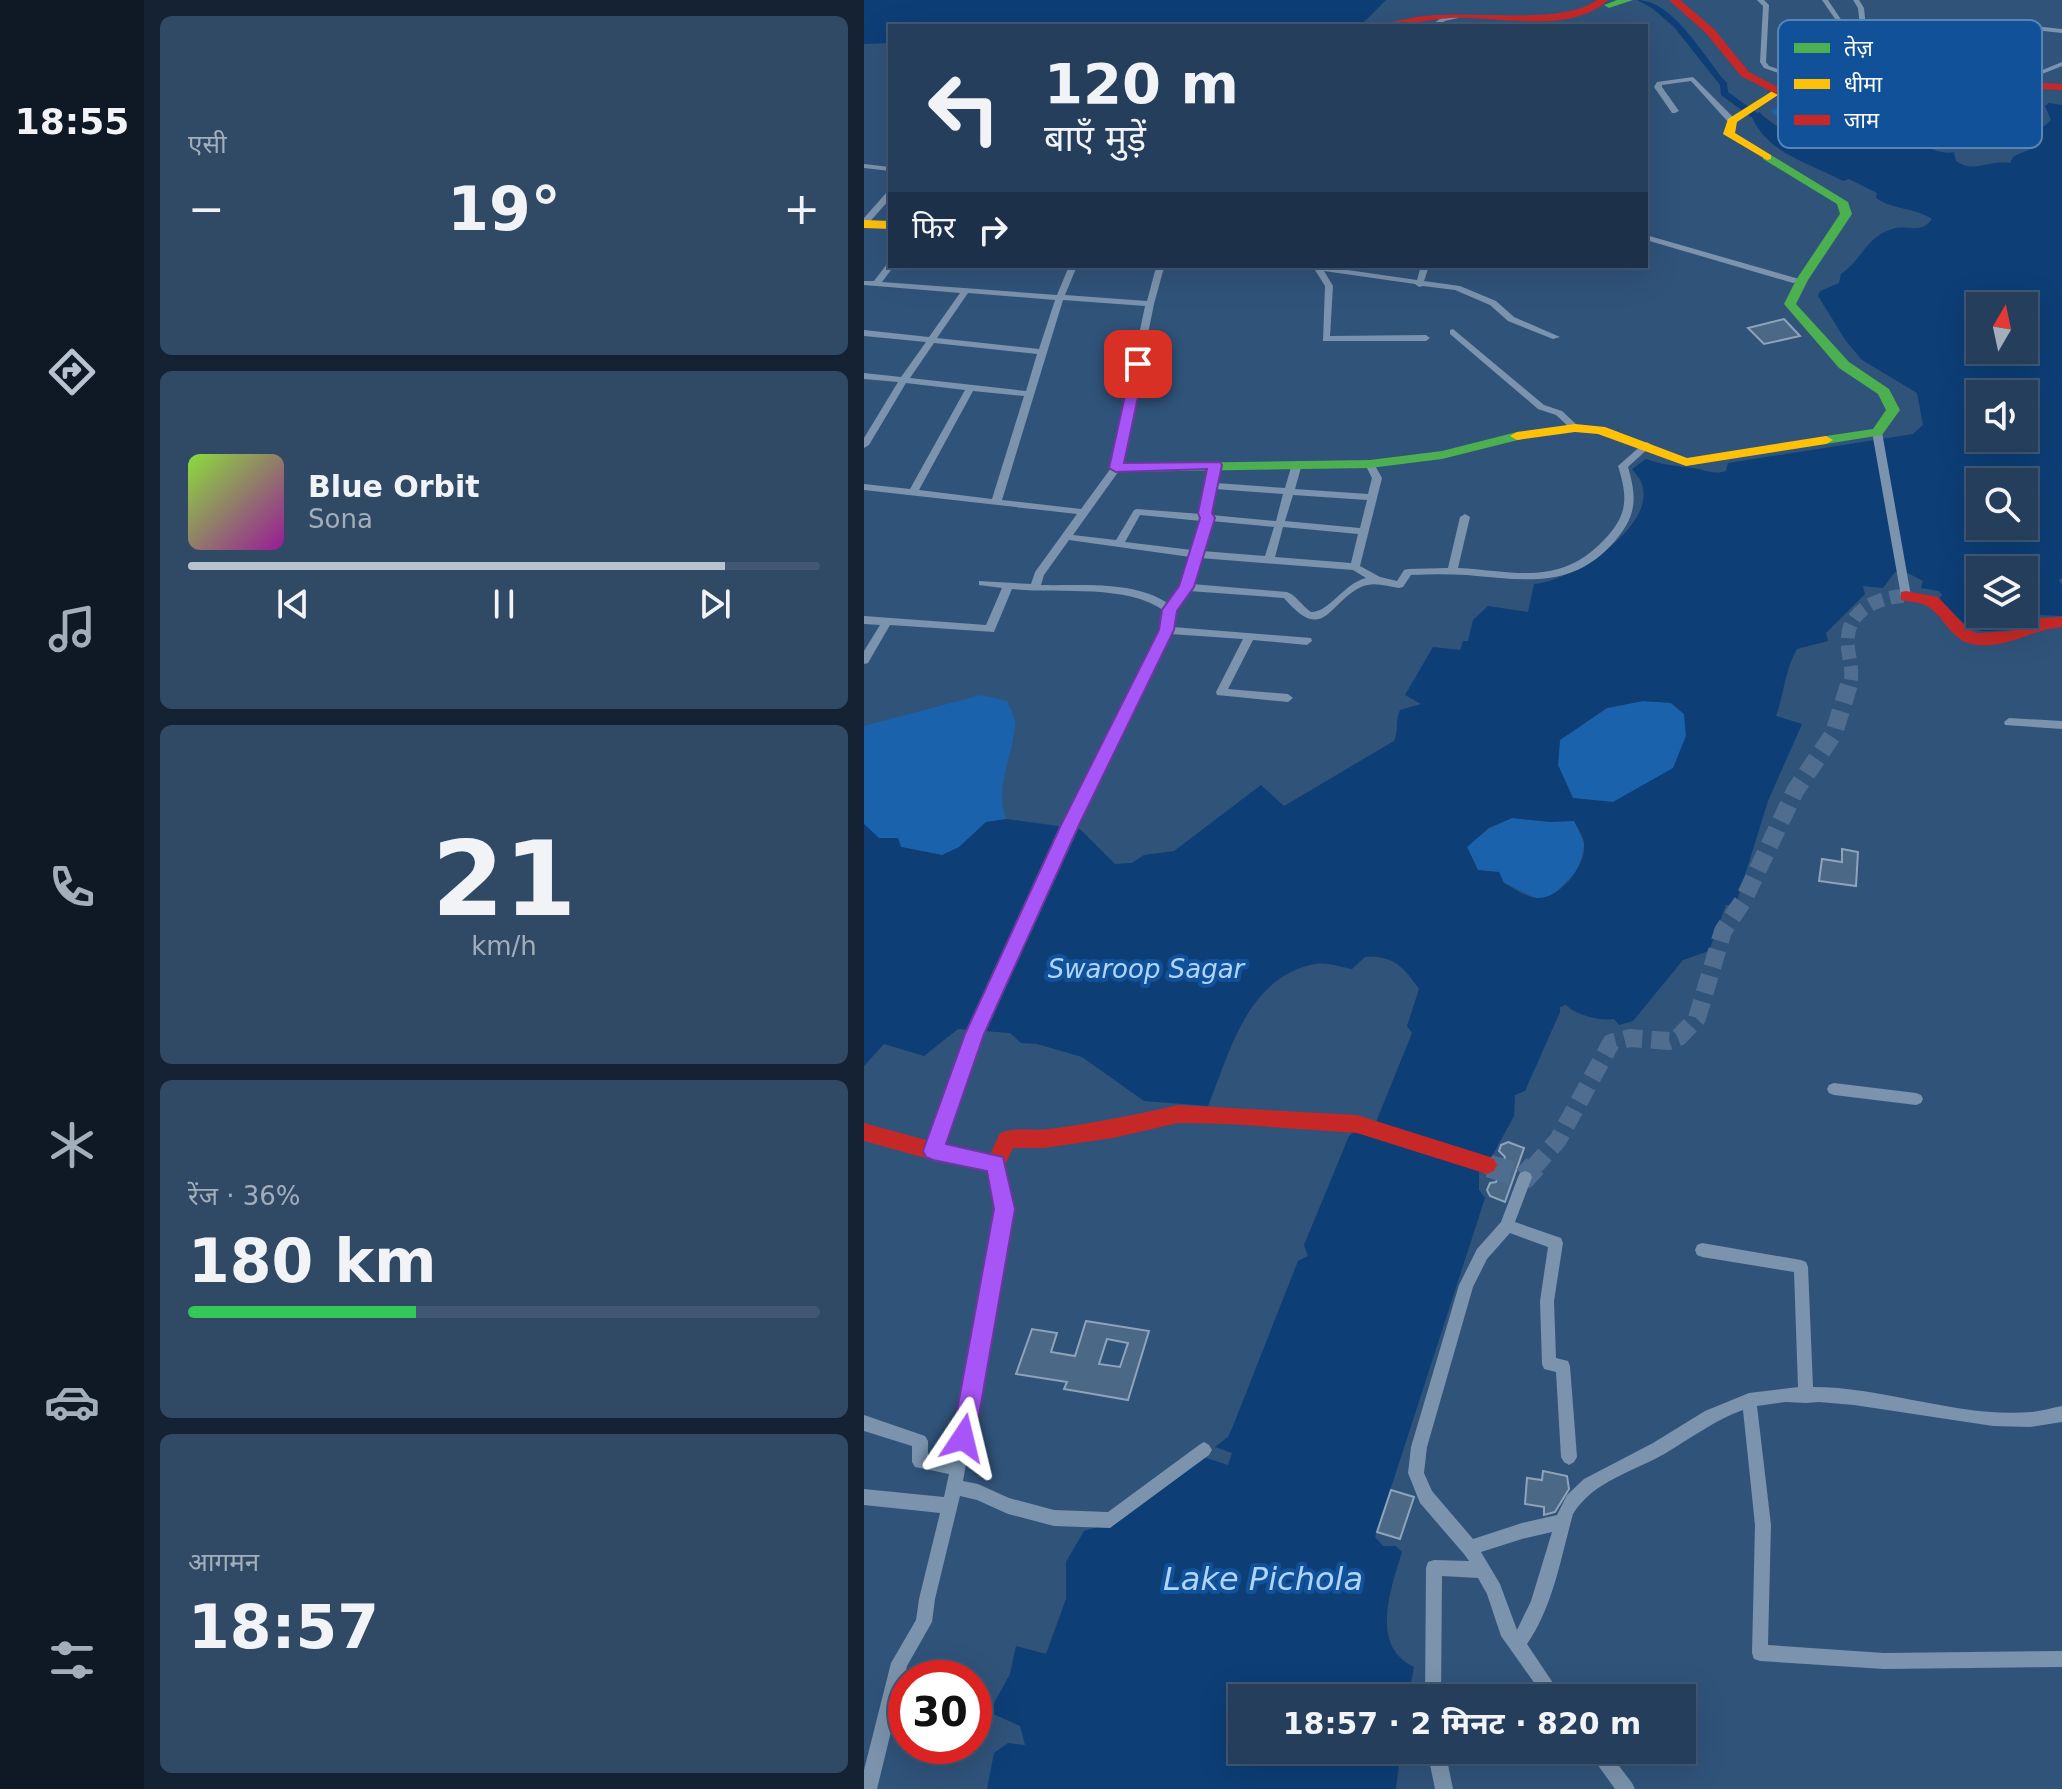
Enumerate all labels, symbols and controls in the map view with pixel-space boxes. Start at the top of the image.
legend [1778,20,2042,148]
text: तेज़ [1844,35,1874,61]
text: 120 m [1044,51,1239,116]
icon: left [912,56,1016,160]
text: धीमा [1844,72,1882,97]
text: 18:55 [15,101,129,142]
text: जाम [1844,108,1880,133]
text: बाएँ मुड़ें [1044,118,1146,159]
text: एसी [188,129,227,159]
text: 19° [447,174,561,244]
text: − [188,183,225,234]
text: + [783,183,820,234]
icon: right [971,208,1015,252]
text: फिर [912,210,955,245]
north arrow [1966,292,2038,364]
map controls [1966,292,2038,628]
pin [1104,330,1172,398]
icon: arrive [1116,342,1160,386]
icon: directions [44,344,100,400]
button: sound [1966,380,2038,452]
button: search [1966,468,2038,540]
text: Blue Orbit [308,469,480,504]
text: Sona [308,504,373,534]
button: layers [1966,556,2038,628]
icon: previous [271,582,315,626]
icon: pause [482,582,526,626]
icon: next [693,582,737,626]
icon: music [44,601,100,657]
text: 21 [432,818,576,940]
icon: phone [44,859,100,915]
text: km/h [471,931,537,961]
water label: Swaroop Sagar [1048,954,1247,984]
icon: climate [44,1117,100,1173]
text: रेंज · 36% [188,1181,301,1211]
text: 180 km [188,1226,437,1296]
icon: car [44,1374,100,1430]
position arrow [921,1396,1005,1480]
text: आगमन [188,1547,259,1577]
water label: Lake Pichola [1163,1560,1363,1598]
text: 18:57 [188,1592,379,1662]
icon: filters [44,1632,100,1688]
speed limit sign: 30 [888,1660,992,1764]
text: 18:57 · 2 मिनट · 820 m [1283,1706,1641,1741]

